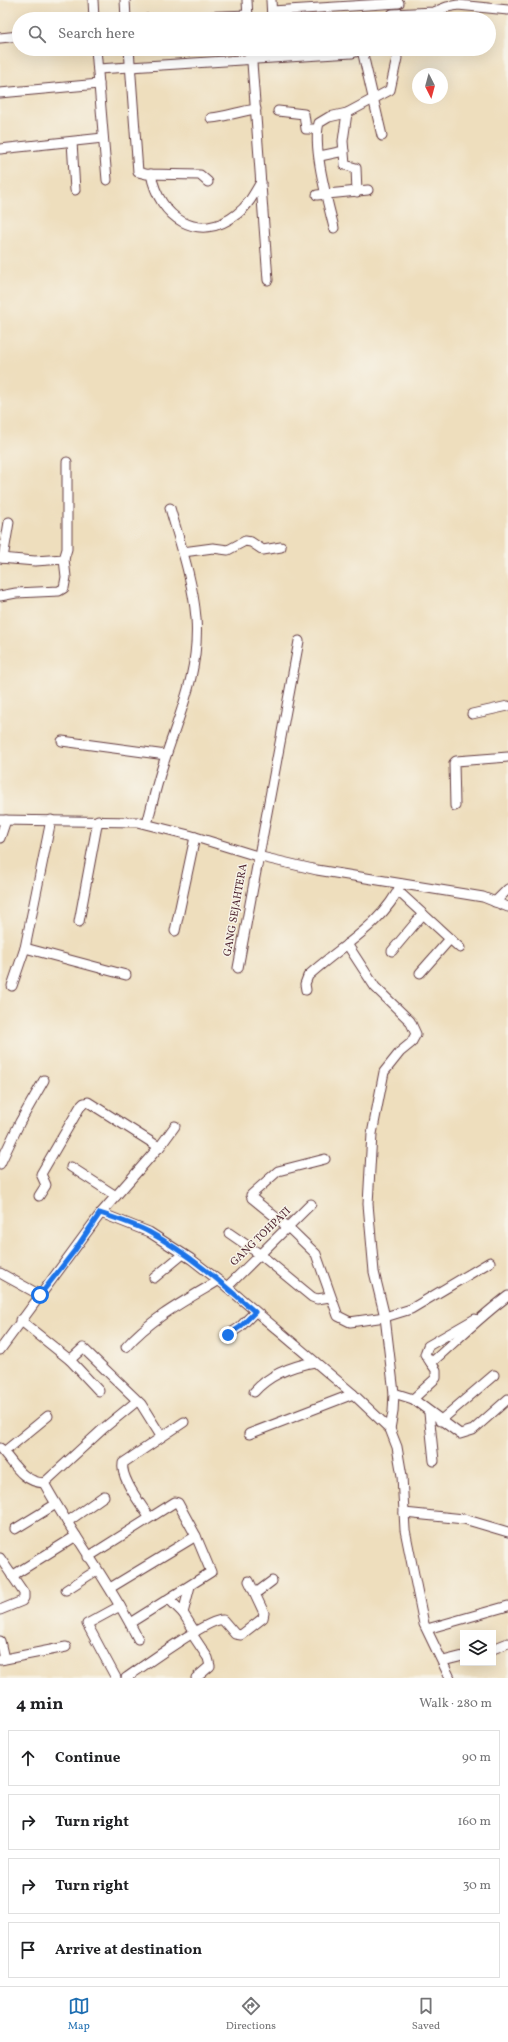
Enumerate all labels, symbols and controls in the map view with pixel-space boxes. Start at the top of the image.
search box [12,12,496,56]
icon: search [26,23,48,45]
text: Search here [58,24,135,45]
north arrow [412,68,448,104]
street label: GANG SEJAHTERA [220,862,252,958]
street label: GANG TOHPATI [227,1204,295,1270]
route start [31,1286,49,1304]
route end [219,1326,237,1344]
map controls [460,1630,496,1666]
button: layers [460,1630,496,1666]
text: 4 min [16,1693,63,1716]
text: Walk · 280 m [419,1695,492,1713]
icon: ahead [17,1747,39,1769]
text: Continue [55,1748,120,1769]
text: 90 m [462,1749,491,1767]
icon: right [17,1811,39,1833]
text: Turn right [55,1812,129,1833]
text: 160 m [457,1813,491,1831]
icon: right [17,1875,39,1897]
text: Turn right [55,1876,129,1897]
text: 30 m [463,1877,491,1895]
icon: arrive [17,1939,39,1961]
text: Arrive at destination [55,1940,202,1961]
tab: Map [68,1995,90,2034]
tab: Directions [226,1995,276,2034]
tab: Saved [412,1995,440,2034]

